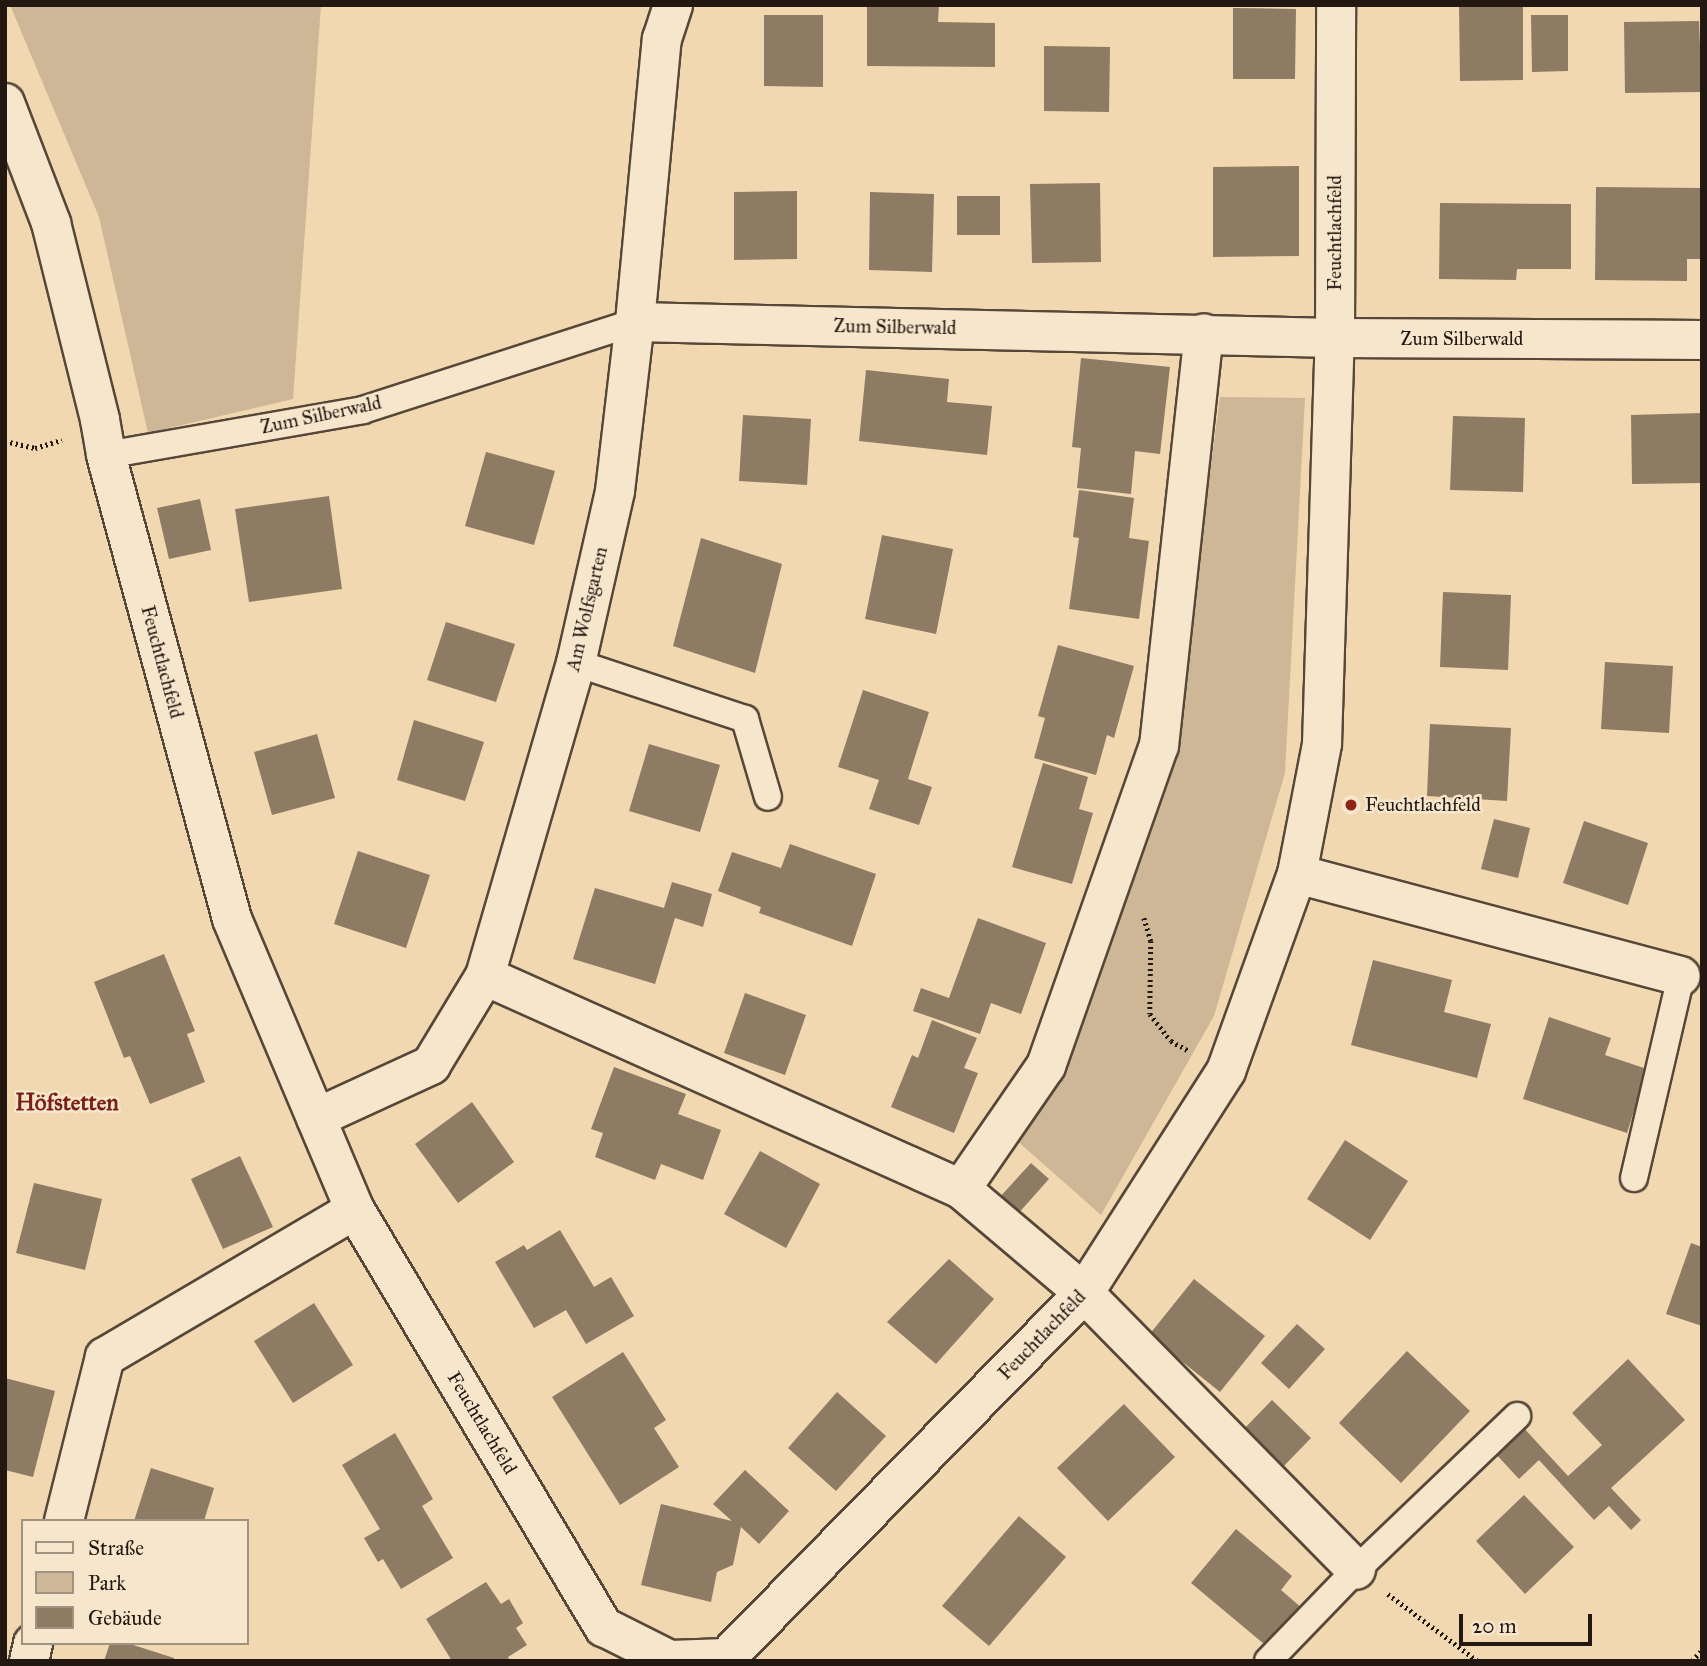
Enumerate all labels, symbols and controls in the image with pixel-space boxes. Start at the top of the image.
street label: Feuchtlachfeld [1324,175,1346,291]
street label: Zum Silberwald [833,315,957,339]
street label: Zum Silberwald [1401,328,1523,350]
street label: Zum Silberwald [259,391,383,439]
street label: Am Wolfsgarten [562,544,612,674]
street label: Feuchtlachfeld [136,603,188,721]
place label: Feuchtlachfeld [1365,794,1481,816]
marker: Feuchtlachfeld [1343,797,1359,813]
district label: Höfstetten [15,1088,119,1116]
street label: Feuchtlachfeld [994,1285,1090,1385]
street label: Feuchtlachfeld [442,1368,522,1478]
legend [21,1519,248,1645]
text: Straße [88,1535,144,1561]
text: Park [88,1570,126,1596]
scale bar [1462,1600,1595,1644]
text: Gebäude [88,1605,162,1631]
text: 20 m [1472,1613,1517,1639]

